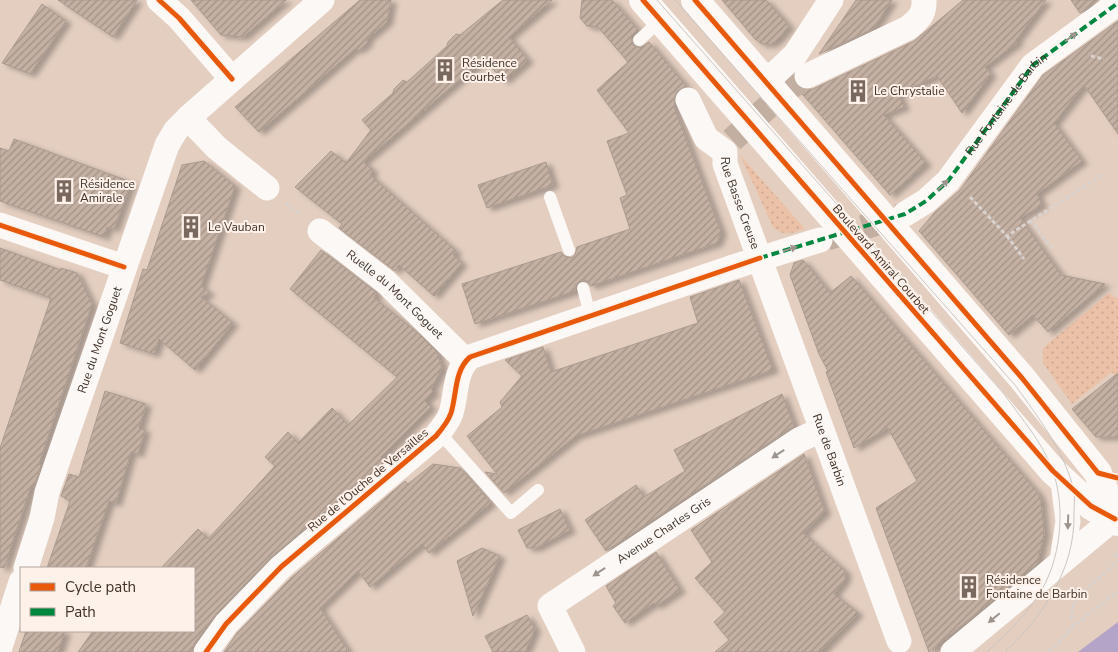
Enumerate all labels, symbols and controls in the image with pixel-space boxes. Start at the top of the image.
one-way arrow [1065,32,1078,42]
street label: Rue Fontaine de Barbin [961,49,1050,159]
place label: Résidence Courbet [462,55,517,85]
building icon: Résidence Courbet [432,57,458,83]
building icon: Le Chrystalie [845,78,871,104]
place label: Le Chrystalie [874,83,945,99]
street label: Rue Basse Creuse [717,157,763,251]
place label: Résidence Amirale [80,176,135,206]
building icon: Résidence Amirale [51,178,77,204]
one-way arrow [937,179,949,191]
street label: Boulevard Amiral Courbet [829,201,933,318]
building icon: Le Vauban [178,214,204,240]
place label: Le Vauban [208,219,265,235]
one-way arrow [783,245,798,253]
street label: Ruelle du Mont Goguet [343,246,447,343]
street label: Rue du Mont Goguet [74,284,126,395]
street label: Rue de Barbin [809,411,850,488]
street label: Rue de l'Ouche de Versailles [304,425,432,535]
one-way arrow [772,449,785,458]
street label: Avenue Charles Gris [613,493,714,567]
one-way arrow [1063,514,1071,530]
legend [20,567,195,632]
one-way arrow [592,567,606,577]
place label: Résidence Fontaine de Barbin [986,572,1087,602]
building icon: Résidence Fontaine de Barbin [956,574,982,600]
text: Cycle path [65,577,136,597]
text: Path [65,602,96,622]
one-way arrow [988,612,1001,623]

